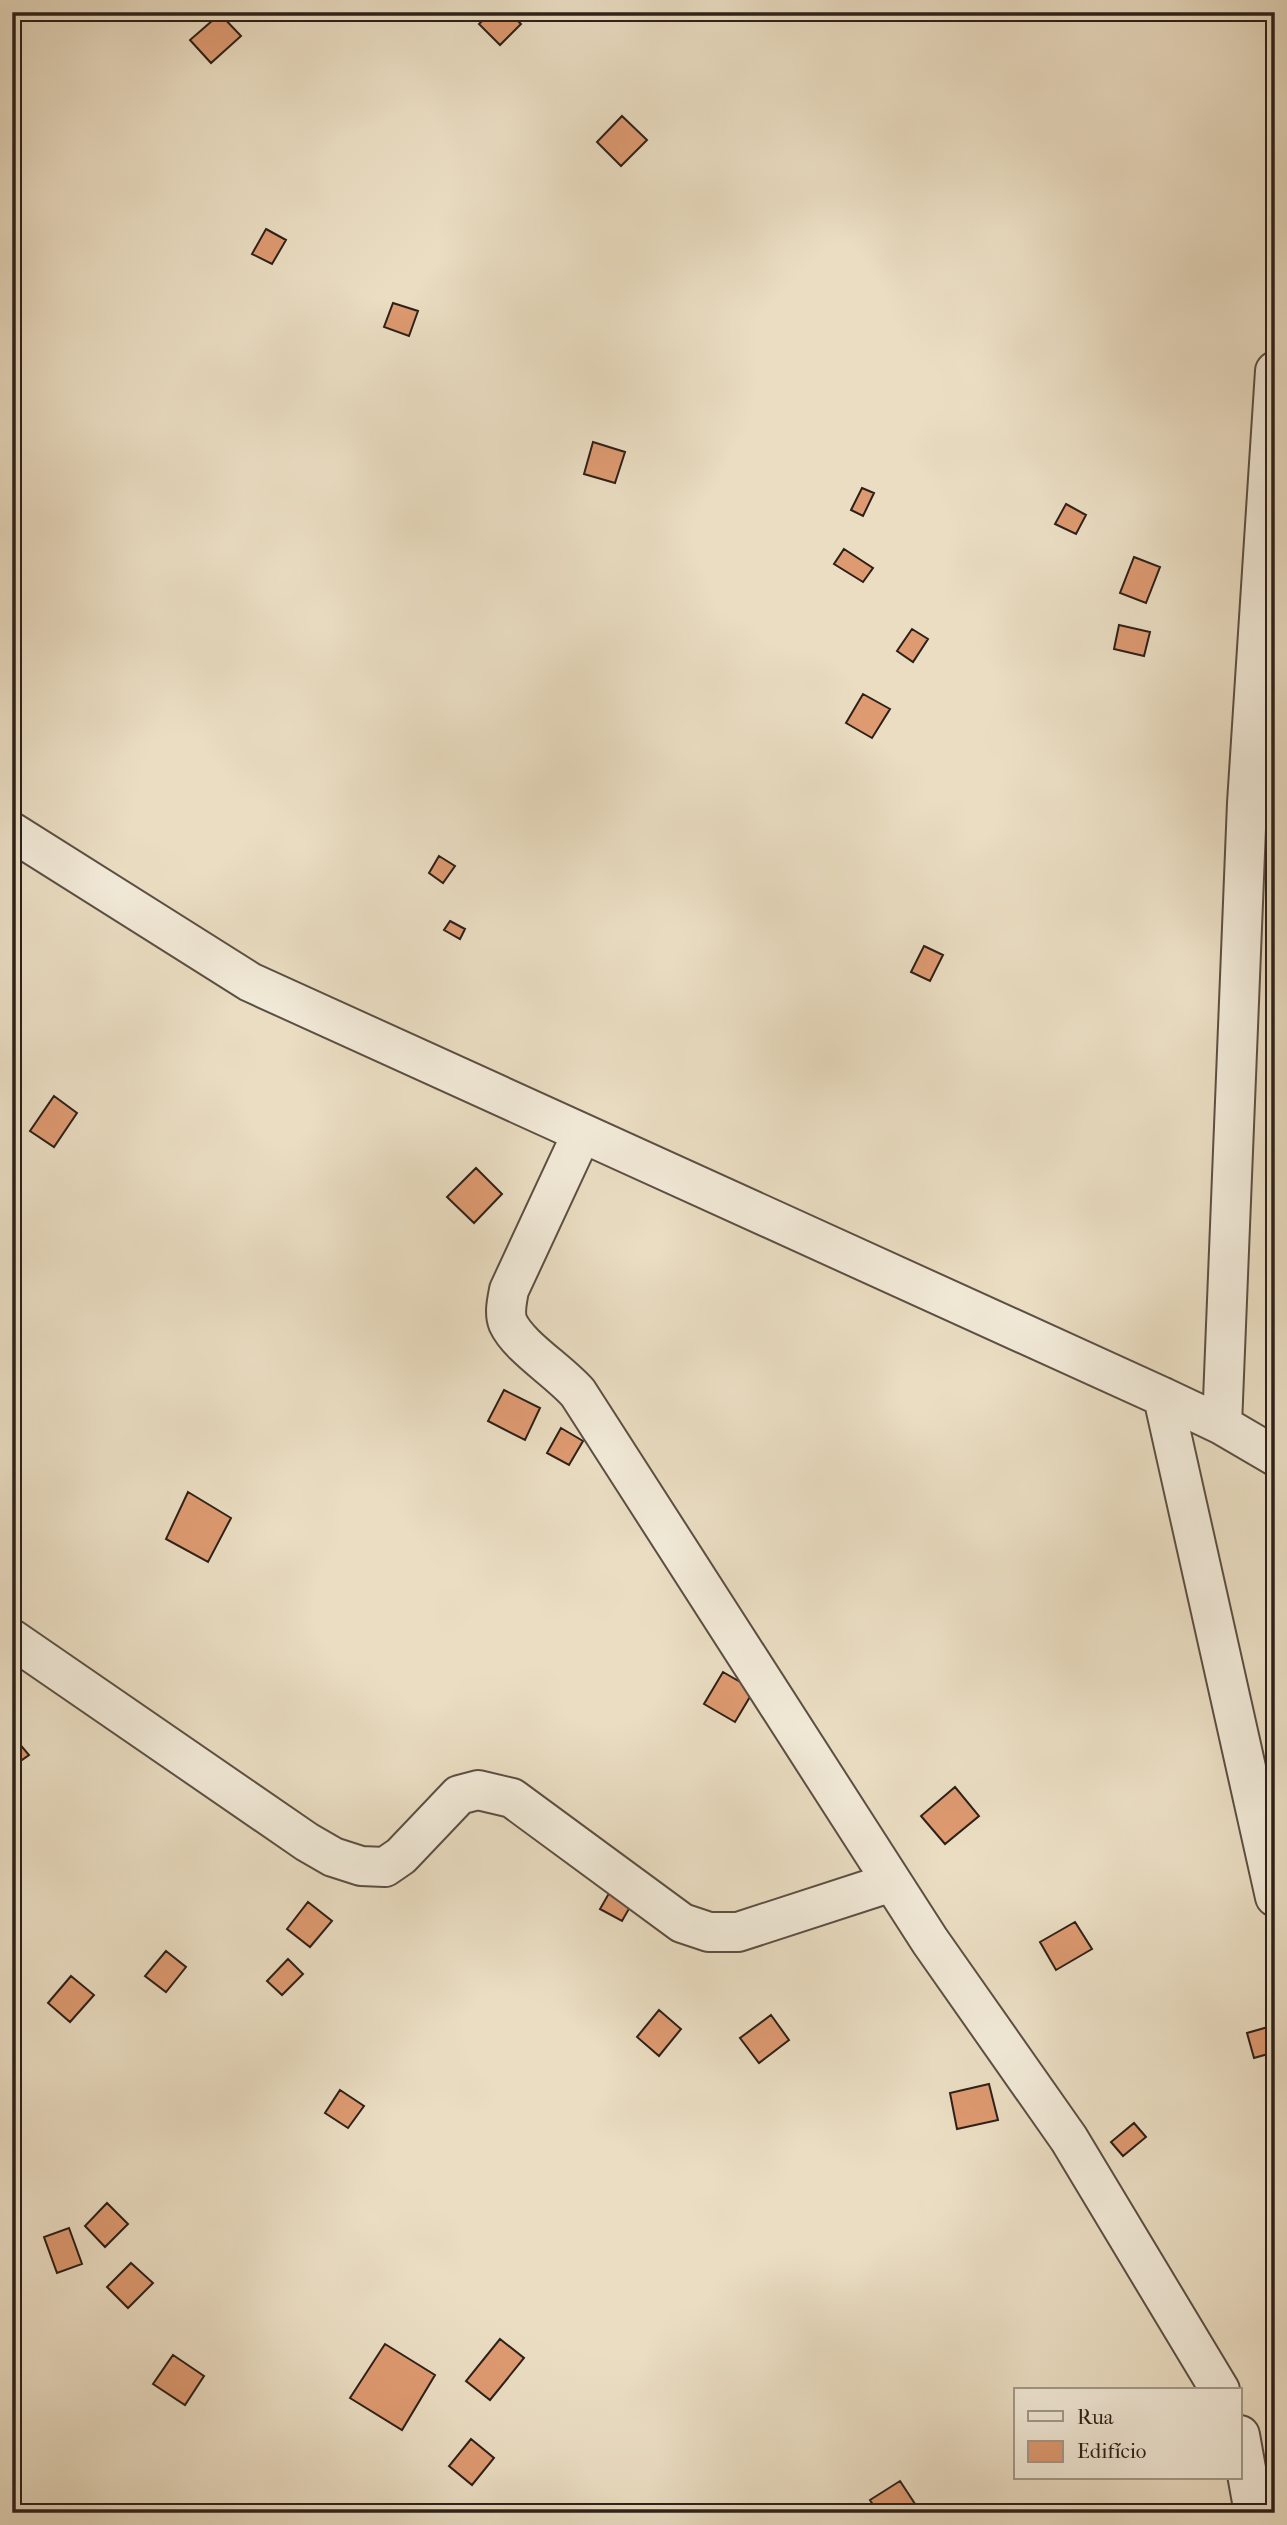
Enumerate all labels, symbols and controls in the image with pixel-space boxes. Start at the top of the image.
legend [1014,2388,1242,2480]
text: Rua [1077,2405,1114,2429]
text: Edifício [1077,2439,1146,2463]

